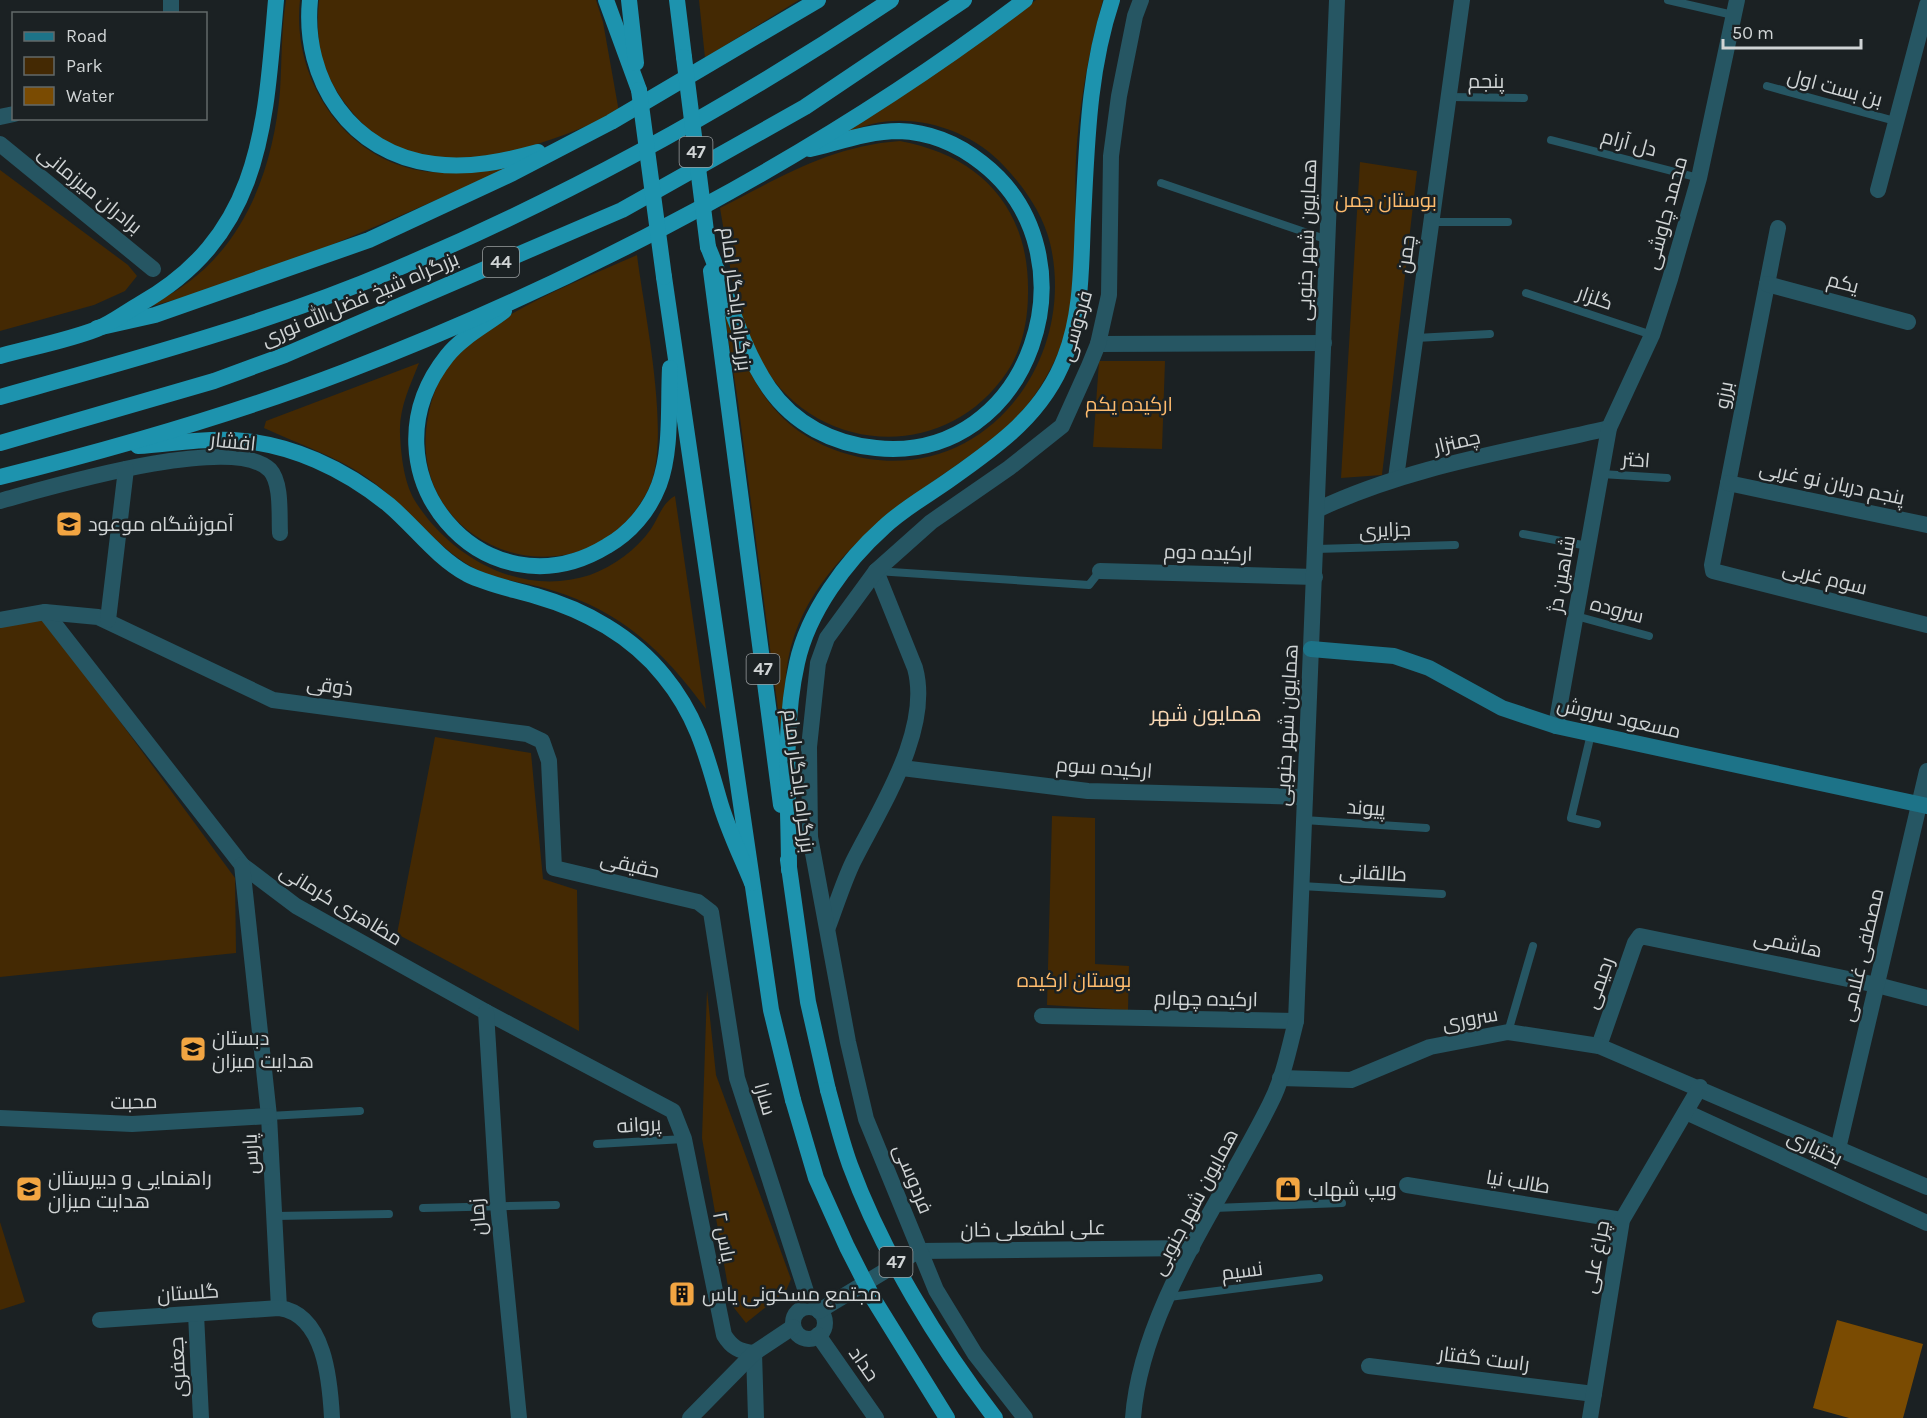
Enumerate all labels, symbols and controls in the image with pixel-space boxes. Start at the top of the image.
legend [12,12,207,120]
scale bar [1723,12,1861,50]
text: 50 m [1732,22,1774,44]
text: Road [66,25,107,47]
text: Park [66,55,103,77]
street label: بن بست اول [1785,64,1885,113]
street label: پنجم [1468,70,1505,95]
text: Water [66,85,114,107]
street label: دل‌ آرام [1598,125,1659,163]
road number: 47 [680,137,712,167]
street label: برادران میرزمانی [33,141,147,240]
street label: محمد چاوشی [1640,154,1693,272]
street label: همایون‌ شهر جنوبی [1293,158,1322,322]
park label: بوستان چمن [1335,189,1437,213]
street label: بزرگراه یادگار امام [714,226,756,373]
street label: چمن [1392,233,1421,275]
street label: بزرگراه شیخ فضل‌الله نوری [257,245,463,353]
road number: 44 [483,247,519,277]
street label: یکم [1824,268,1862,300]
street label: گلزار [1573,281,1616,315]
street label: فردوسی [1055,288,1098,364]
street label: برزو [1710,379,1738,411]
park label: ارکیده یکم [1085,393,1173,418]
street label: چمنزار [1430,425,1483,460]
street label: افشار [208,428,257,456]
street label: اختر [1620,447,1651,472]
street label: پنجم دریان‌ نو غربی [1757,456,1907,512]
school or university icon: آموزشگاه موعود [54,509,84,539]
place label: آموزشگاه موعود [88,513,234,536]
street label: جزایری [1359,518,1411,543]
street label: شاهین دژ [1544,534,1581,616]
street label: ارکیده دوم [1163,540,1253,568]
street label: سوم غربی [1780,556,1870,602]
street label: سروده [1588,592,1646,628]
street label: همایون‌ شهر جنوبی [1271,643,1304,807]
road number: 47 [746,654,780,684]
street label: ذوقی [305,671,355,702]
street label: مسعود سروش [1555,693,1683,744]
district label: همایون شهر [1149,702,1262,727]
street label: بزرگراه یادگار امام [777,708,819,855]
street label: ارکیده سوم [1055,753,1153,785]
street label: پیوند [1346,795,1387,822]
street label: حقیقی [598,847,662,884]
street label: مظاهری کرمانی [275,859,406,951]
street label: طالقانی [1338,860,1408,887]
street label: مصطفی غلامی [1836,886,1889,1024]
street label: هاشمی [1751,926,1824,963]
street label: رحیمی [1579,954,1620,1012]
park label: بوستان ارکیده [1017,969,1131,993]
street label: ارکیده چهارم [1154,987,1258,1013]
street label: سروری [1440,1003,1500,1036]
place label: دبستان هدایت میزان [212,1027,314,1074]
school or university icon: دبستان هدایت میزان [178,1034,208,1064]
street label: سارا [749,1080,781,1118]
street label: محبت [110,1090,158,1114]
street label: پروانه [616,1112,663,1139]
street label: همایون‌ شهر جنوبی [1147,1125,1244,1280]
street label: بختیاری [1783,1125,1846,1172]
street label: پارس [238,1132,265,1175]
street label: فردوسی [888,1141,937,1217]
street label: طالب‌ نیا [1484,1166,1552,1198]
place label: راهنمایی و دبیرستان هدایت میزان [48,1167,212,1214]
school or university icon: راهنمایی و دبیرستان هدایت میزان [14,1174,44,1204]
shop icon: ویپ شهاب [1273,1174,1303,1204]
place label: ویپ شهاب [1308,1178,1397,1202]
street label: زمان [465,1197,492,1237]
street label: یاس ۲ [707,1210,740,1265]
street label: علی لطفعلی خان [960,1216,1106,1243]
street label: چراغ‌ علی [1578,1219,1616,1296]
road number: 47 [880,1247,912,1277]
street label: نسیم [1220,1257,1264,1287]
street label: گلستان [156,1279,220,1308]
building icon: مجتمع مسکونی یاس [667,1279,697,1309]
place label: مجتمع مسکونی یاس [702,1283,882,1308]
street label: جعفری [165,1336,192,1398]
street label: حداد [844,1342,884,1386]
street label: راست گفتار [1436,1342,1531,1376]

